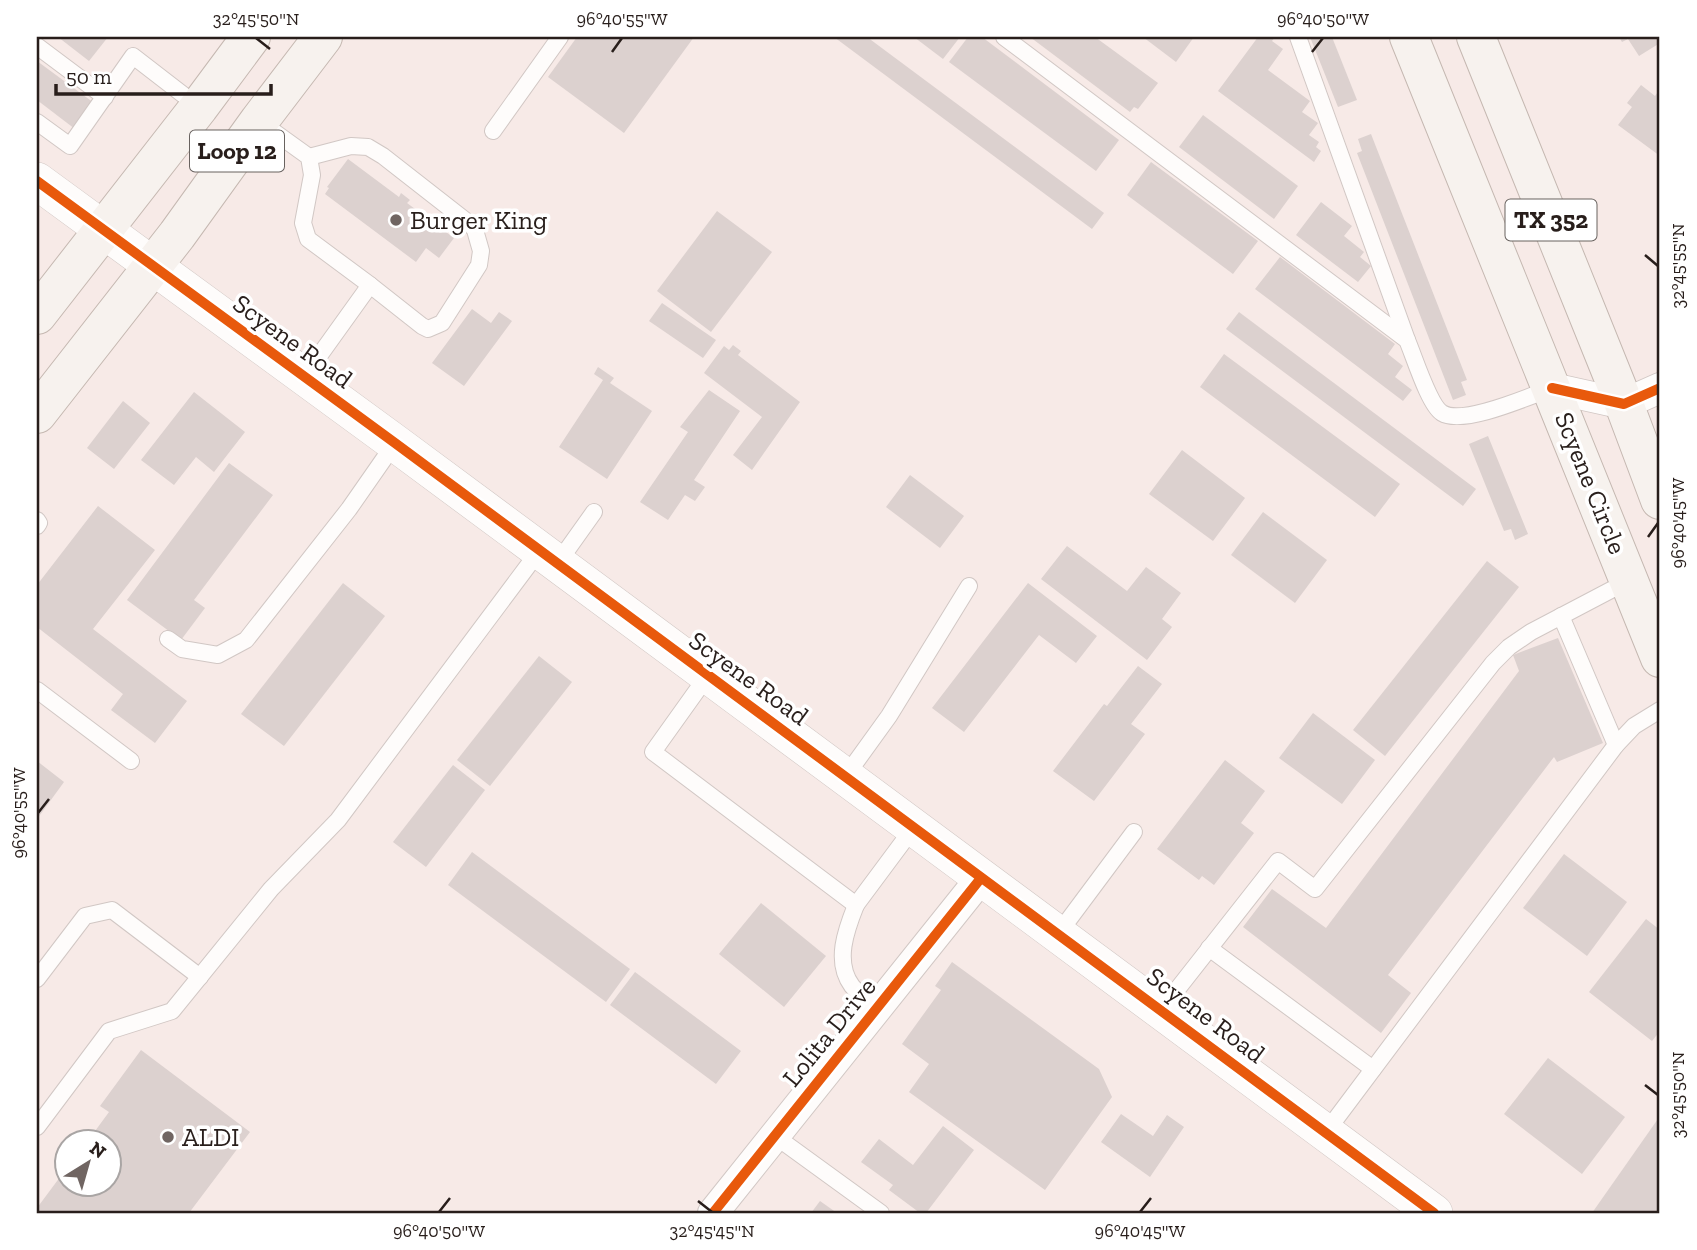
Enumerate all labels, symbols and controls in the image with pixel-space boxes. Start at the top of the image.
text: 32°45'50"N [213,8,299,30]
text: 96°40'55"W [577,8,668,30]
text: 96°40'50"W [1277,8,1369,30]
scale bar [56,52,271,96]
text: 50 m [66,64,112,89]
road number: Loop 12 [190,131,284,172]
road number: TX 352 [1506,200,1596,240]
place label: Burger King [410,204,547,236]
marker: Burger King [388,212,404,228]
text: 32°45'55"N [1667,223,1689,309]
street label: Scyene Road [227,287,359,395]
street label: Scyene Circle [1548,407,1634,559]
text: 96°40'45"W [1667,477,1689,568]
street label: Scyene Road [683,624,815,732]
text: 96°40'55"W [8,767,30,858]
street label: Scyene Road [1140,960,1272,1070]
street label: Lolita Drive [775,971,883,1093]
text: 32°45'50"N [1667,1052,1689,1138]
place label: ALDI [182,1121,239,1153]
north arrow [52,1128,122,1198]
marker: ALDI [160,1129,176,1145]
text: N [85,1136,111,1163]
text: 96°40'50"W [393,1220,485,1242]
text: 32°45'45"N [669,1220,755,1242]
text: 96°40'45"W [1095,1220,1186,1242]

